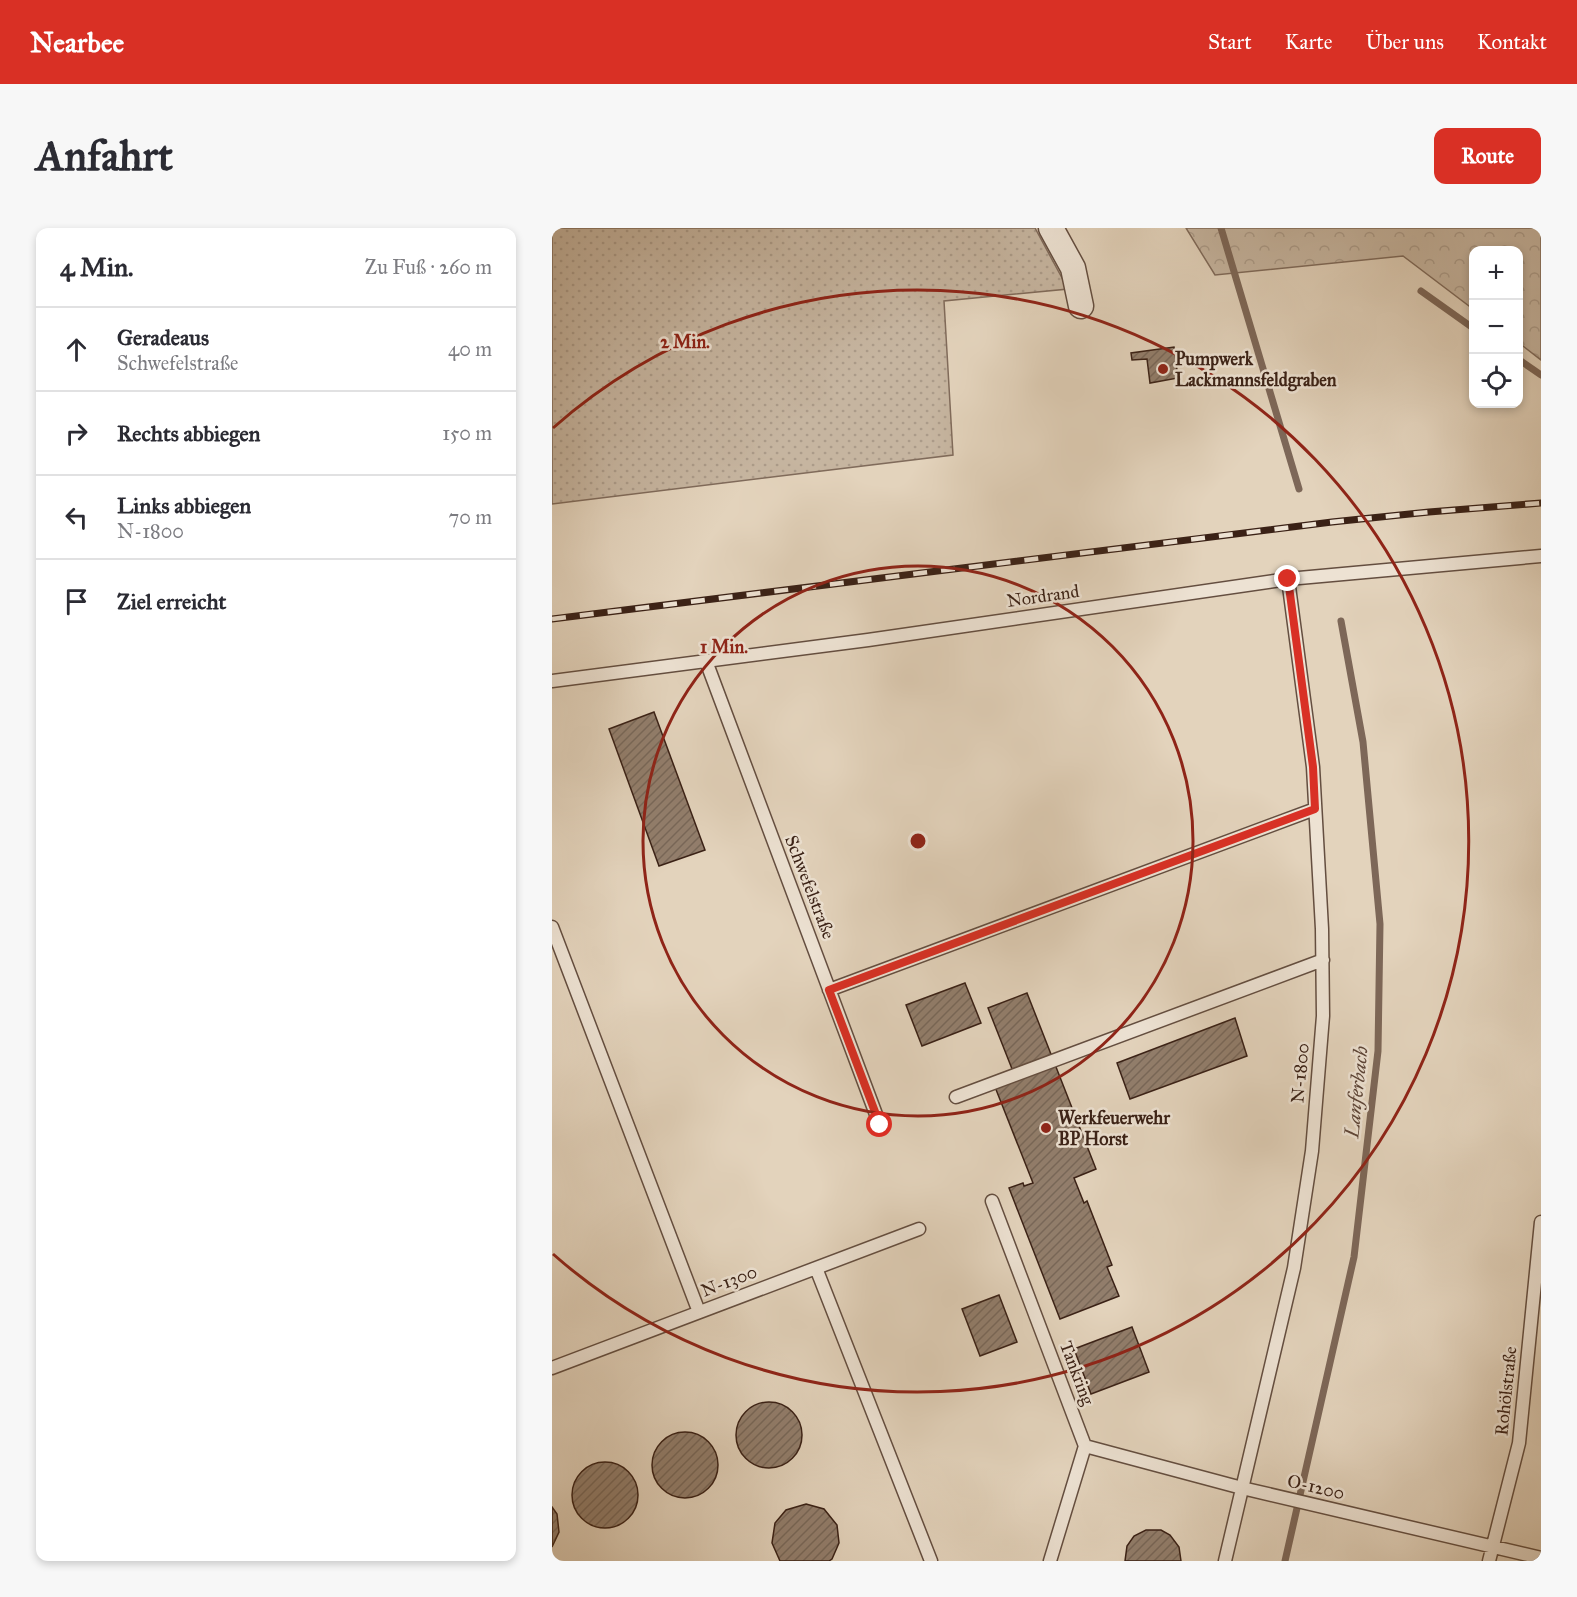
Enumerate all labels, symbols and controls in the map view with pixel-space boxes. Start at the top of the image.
text: Nearbee [30,25,124,60]
text: Start [1208,29,1252,55]
text: Karte [1285,29,1333,55]
text: Über uns [1366,29,1444,55]
text: Kontakt [1477,29,1547,55]
button: Route [1434,128,1541,184]
text: Anfahrt [36,130,173,182]
map controls [1469,246,1523,408]
button: + [1469,246,1523,300]
text: 4 Min. [60,251,134,283]
text: Zu Fuß · 260 m [365,255,492,279]
button: − [1469,300,1523,354]
text: Geradeaus [117,324,209,351]
text: 2 Min. [660,331,710,353]
icon: ahead [60,333,93,366]
text: 40 m [448,337,492,361]
place label: Pumpwerk Lackmannsfeldgraben [1175,348,1337,392]
text: Schwefelstraße [117,351,238,375]
button: locate [1469,354,1523,408]
marker: Pumpwerk Lackmannsfeldgraben [1156,362,1170,376]
icon: right [60,417,93,450]
text: Rechts abbiegen [117,420,260,447]
text: 150 m [442,421,492,445]
text: Links abbiegen [117,492,251,519]
icon: left [60,501,93,534]
text: 70 m [449,505,492,529]
text: N-1800 [117,519,184,543]
route end [1274,565,1300,591]
street label: Nordrand [1005,580,1081,612]
icon: arrive [60,585,93,618]
text: Ziel erreicht [117,588,226,615]
text: 1 Min. [700,636,748,658]
centre of rings [908,831,928,851]
street label: Schwefelstraße [780,832,840,942]
street label: N-1800 [1286,1042,1314,1104]
water label: Lanferbach [1339,1045,1373,1140]
place label: Werkfeuerwehr BP Horst [1058,1107,1171,1150]
route start [866,1111,892,1137]
marker: Werkfeuerwehr BP Horst [1039,1121,1053,1135]
street label: N-1300 [698,1260,760,1302]
street label: Tankring [1054,1338,1099,1409]
street label: Rohölstraße [1490,1345,1522,1437]
street label: O-1200 [1285,1470,1347,1504]

